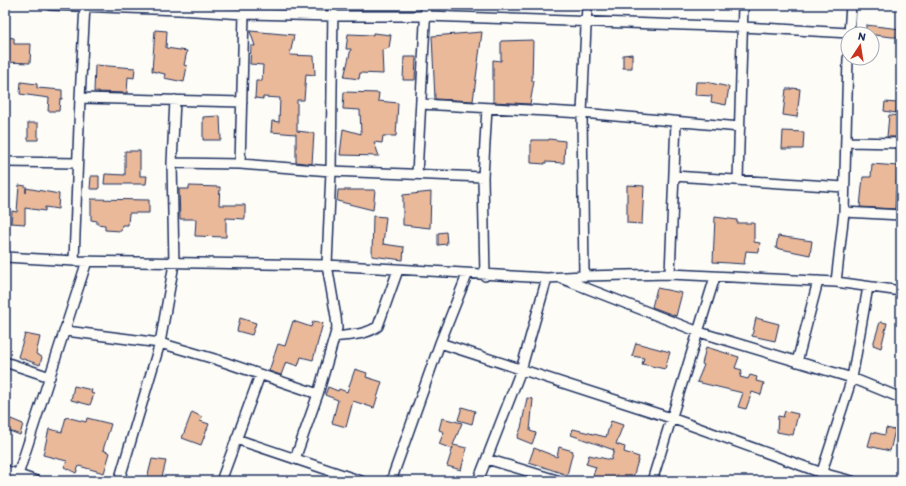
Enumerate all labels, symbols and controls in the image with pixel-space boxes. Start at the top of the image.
north arrow [840,26,880,66]
text: N [857,30,867,44]

